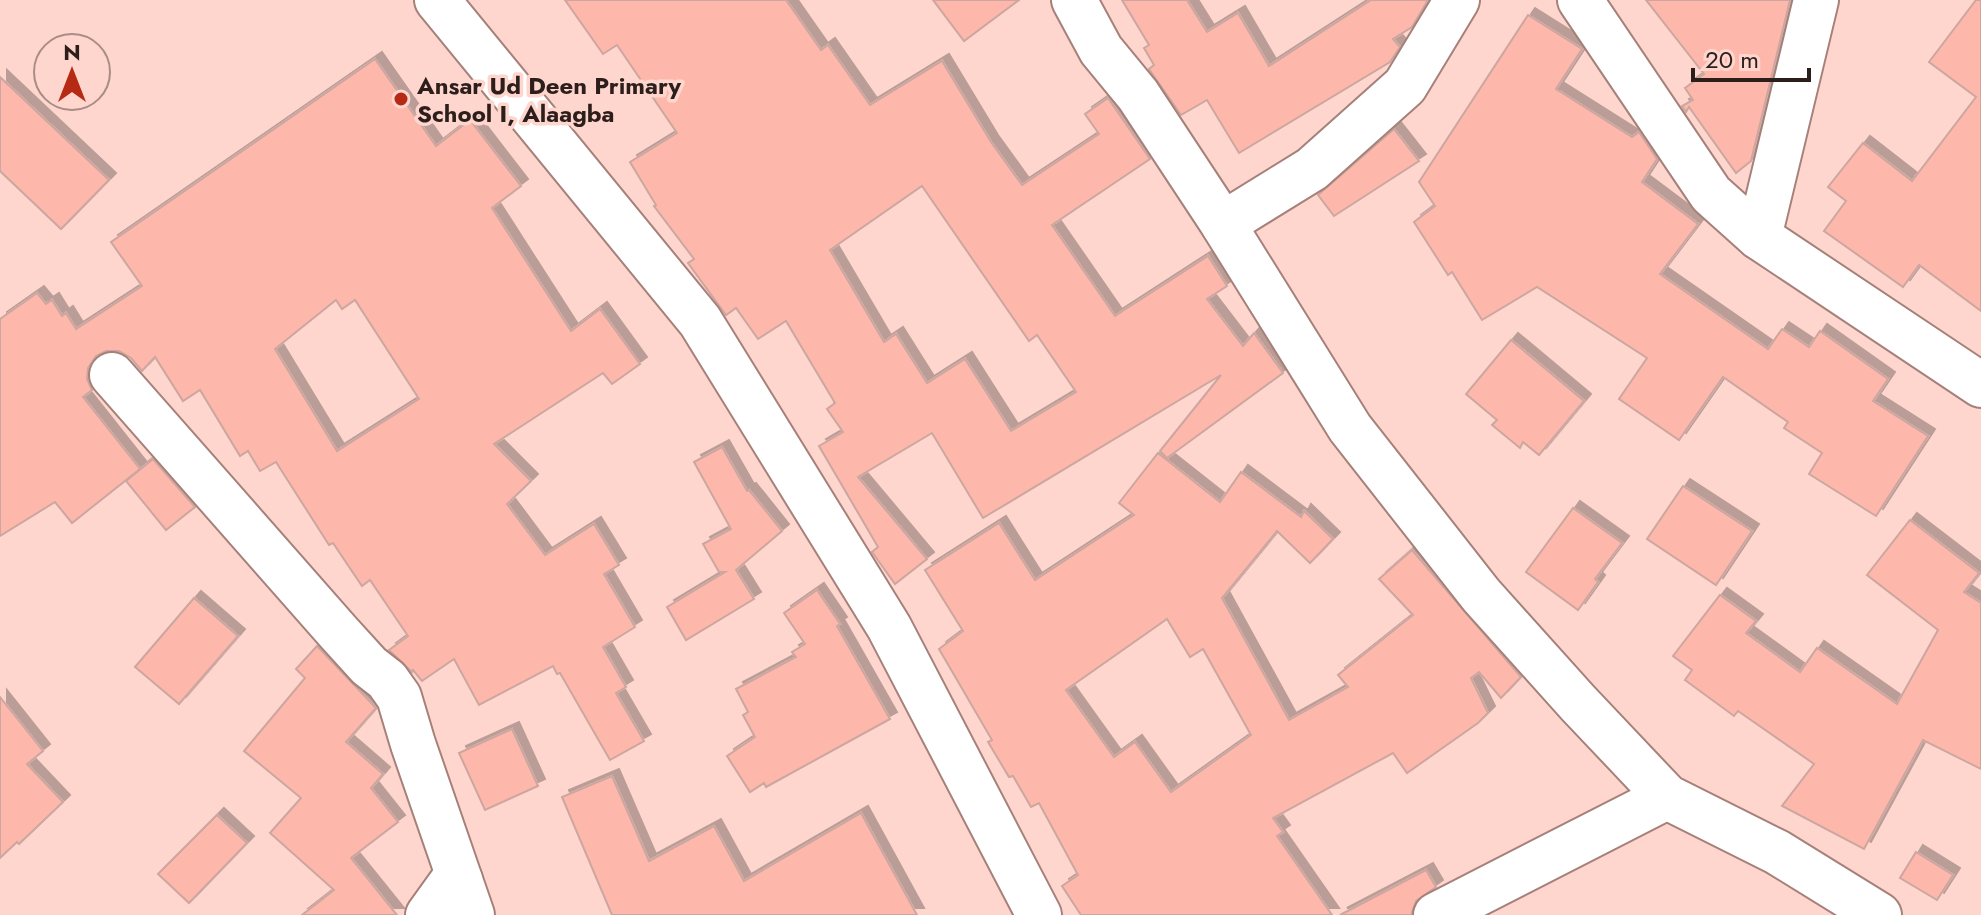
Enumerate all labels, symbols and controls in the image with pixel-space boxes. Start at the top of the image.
north arrow [32,32,112,112]
scale bar [1693,32,1809,82]
text: N [63,36,81,68]
text: 20 m [1705,42,1759,77]
place label: Ansar Ud Deen Primary School I, Alaagba [416,68,681,131]
marker: Ansar Ud Deen Primary School I, Alaagba [392,90,410,108]

